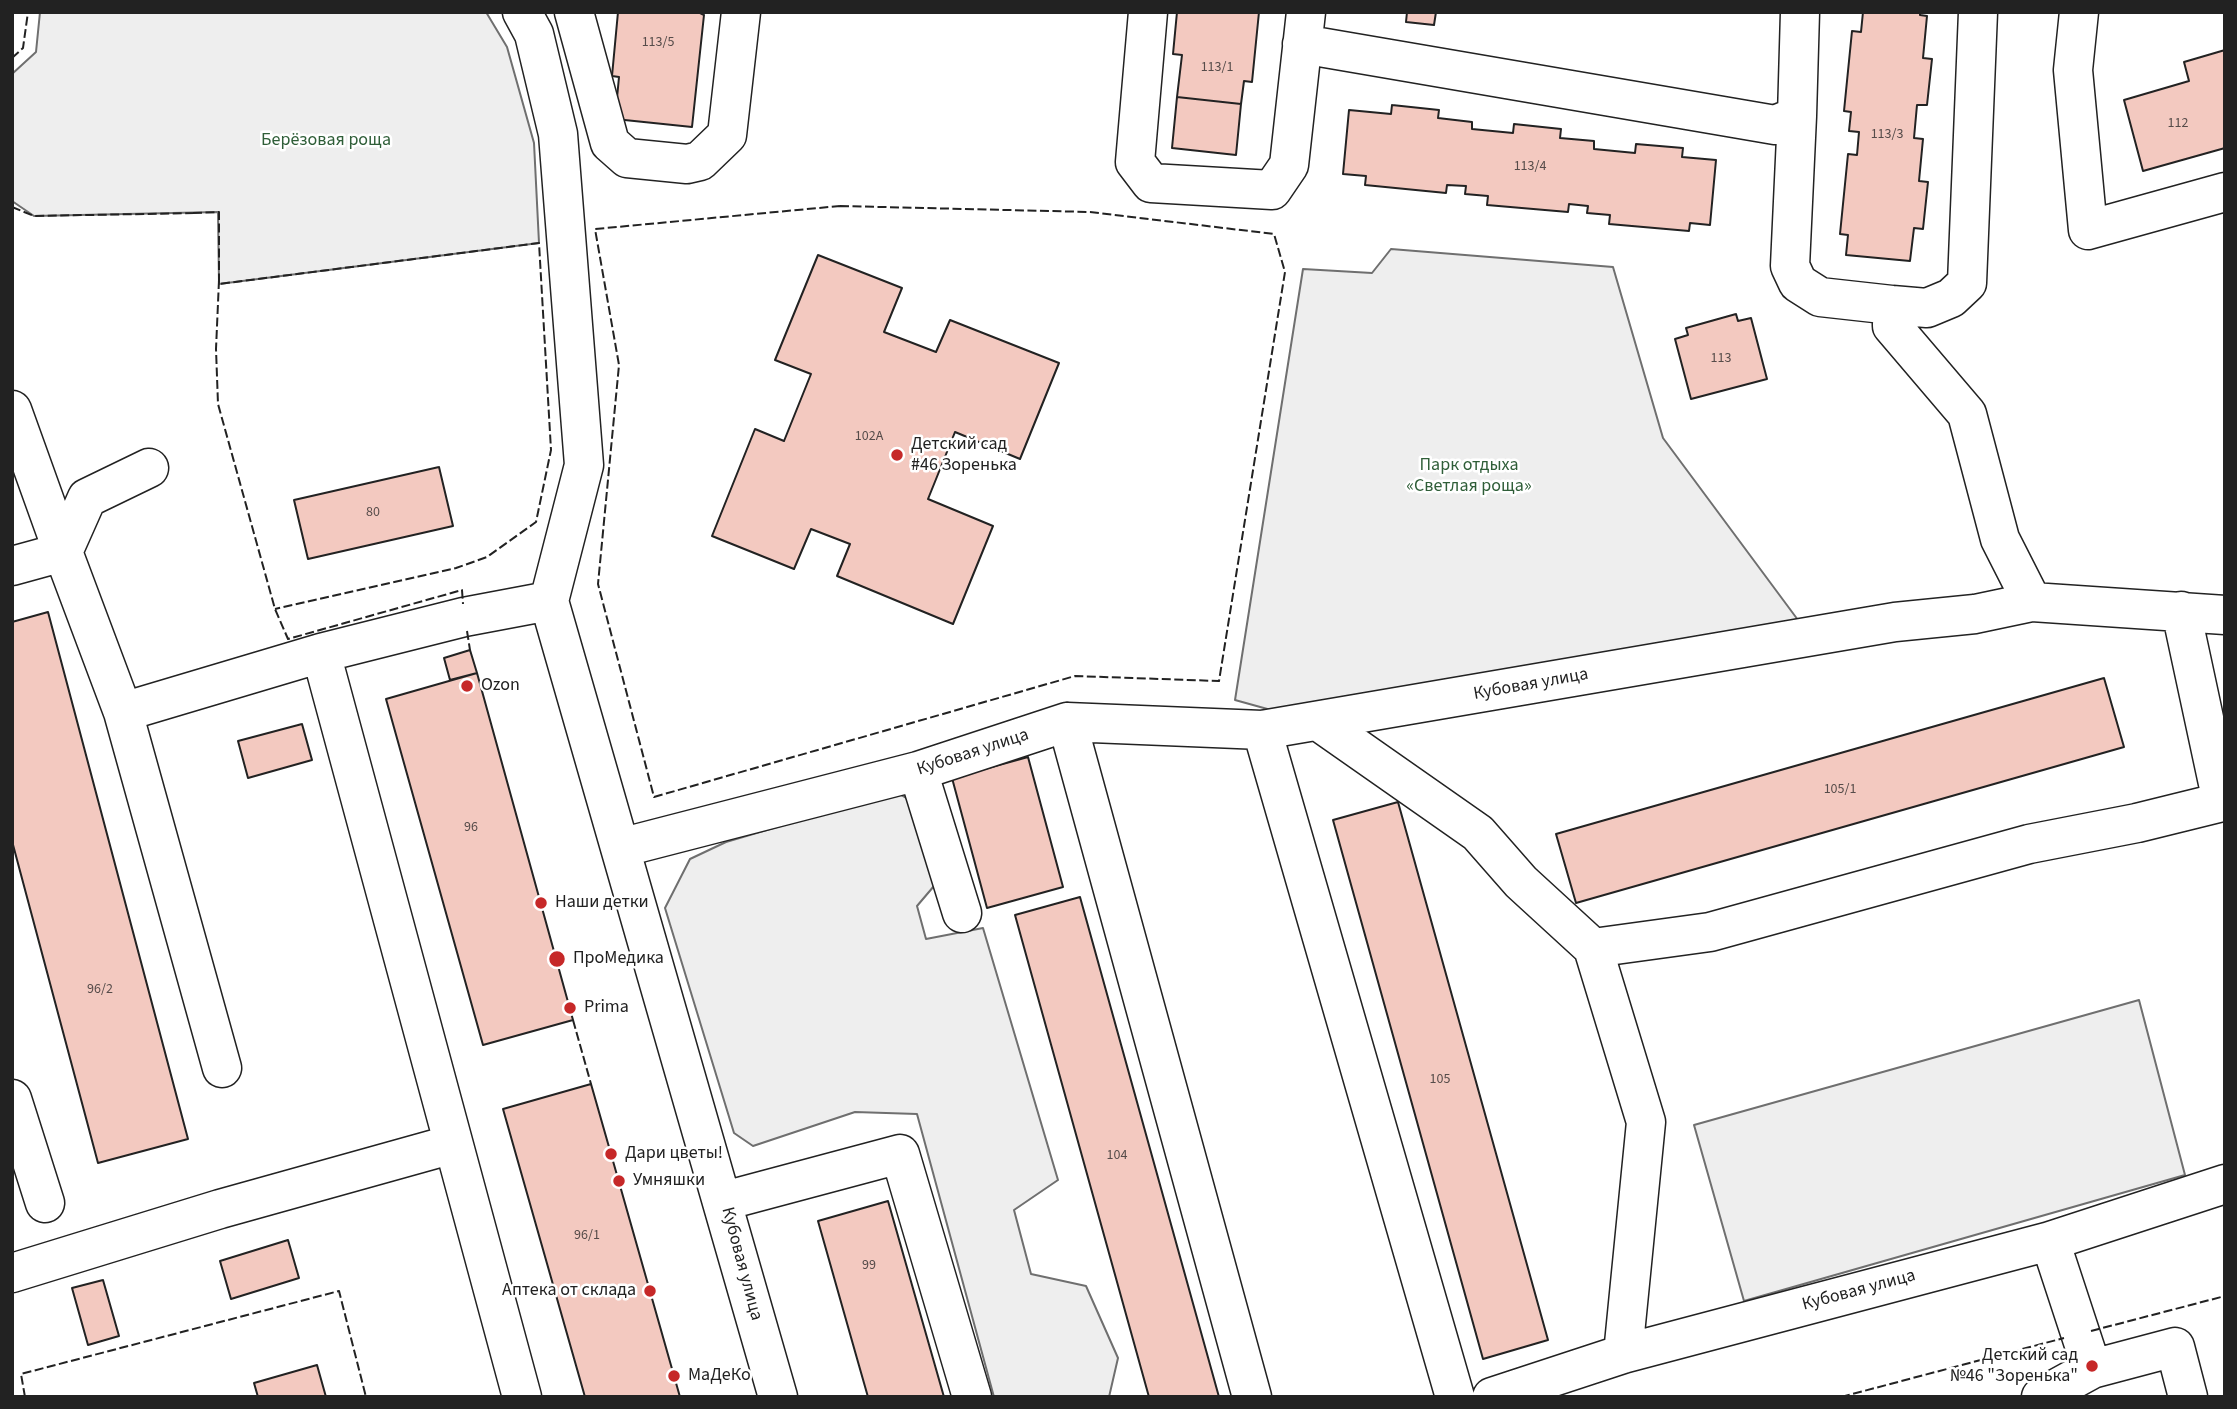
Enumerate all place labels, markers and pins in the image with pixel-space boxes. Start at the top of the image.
place label: Детский сад #46 Зоренька [911,434,1017,476]
marker: Детский сад #46 Зоренька [889,447,905,463]
place label: Ozon [481,675,520,697]
marker: Ozon [459,678,475,694]
place label: Наши детки [555,892,649,914]
marker: Наши детки [533,895,549,911]
place label: ПроМедика [573,948,664,970]
marker: ПроМедика [547,949,567,969]
place label: Prima [584,997,629,1019]
marker: Prima [562,1000,578,1016]
place label: Дари цветы! [625,1143,723,1165]
marker: Дари цветы! [603,1146,619,1162]
place label: Умняшки [633,1170,705,1192]
marker: Умняшки [611,1173,627,1189]
place label: Аптека от склада [502,1280,636,1302]
marker: Аптека от склада [642,1283,658,1299]
place label: Детский сад №46 "Зоренька" [1950,1345,2078,1388]
marker: Детский сад №46 "Зоренька" [2084,1358,2100,1374]
place label: МаДеКо [688,1365,751,1387]
marker: МаДеКо [666,1368,682,1384]

